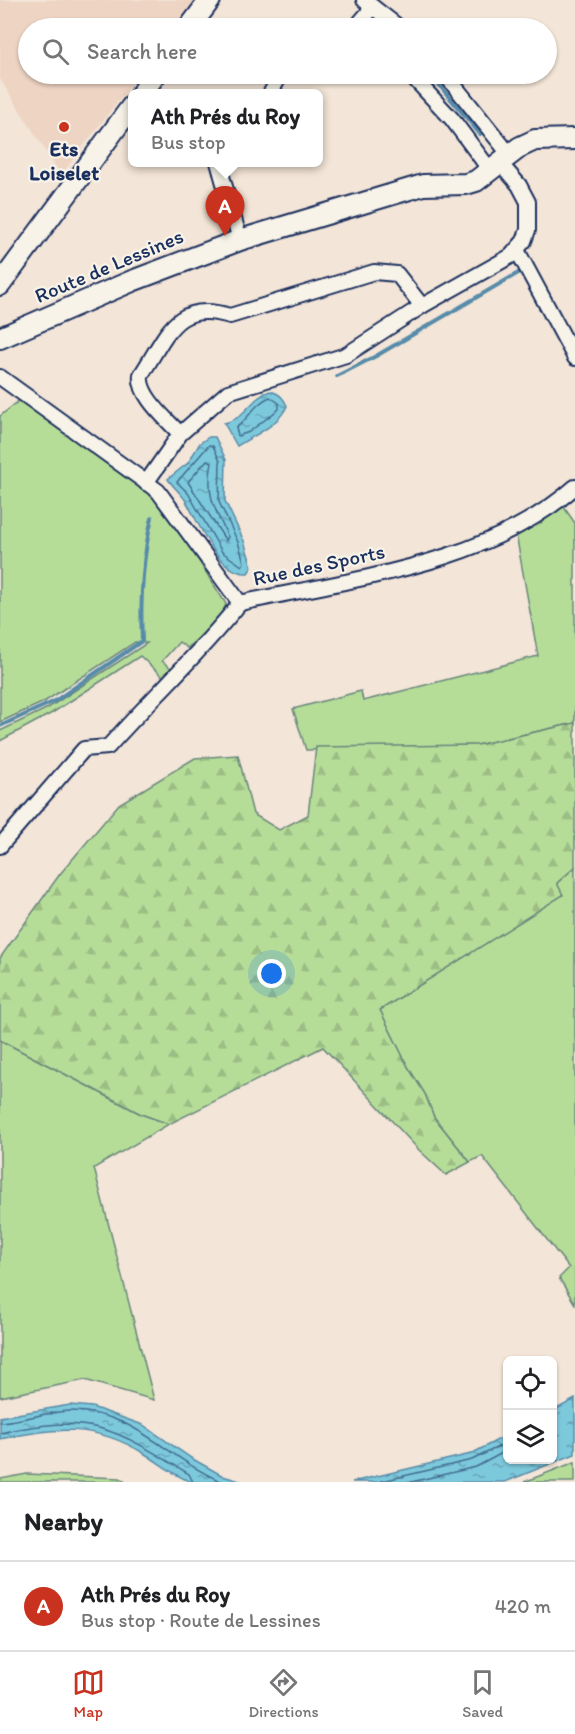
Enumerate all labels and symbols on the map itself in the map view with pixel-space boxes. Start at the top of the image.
marker: Ets Loiselet [57,120,71,134]
place label: Ets Loiselet [29,136,99,185]
pin: A [206,186,244,236]
street label: Route de Lessines [31,223,187,308]
street label: Rue des Sports [251,538,387,591]
your location [257,959,286,988]

